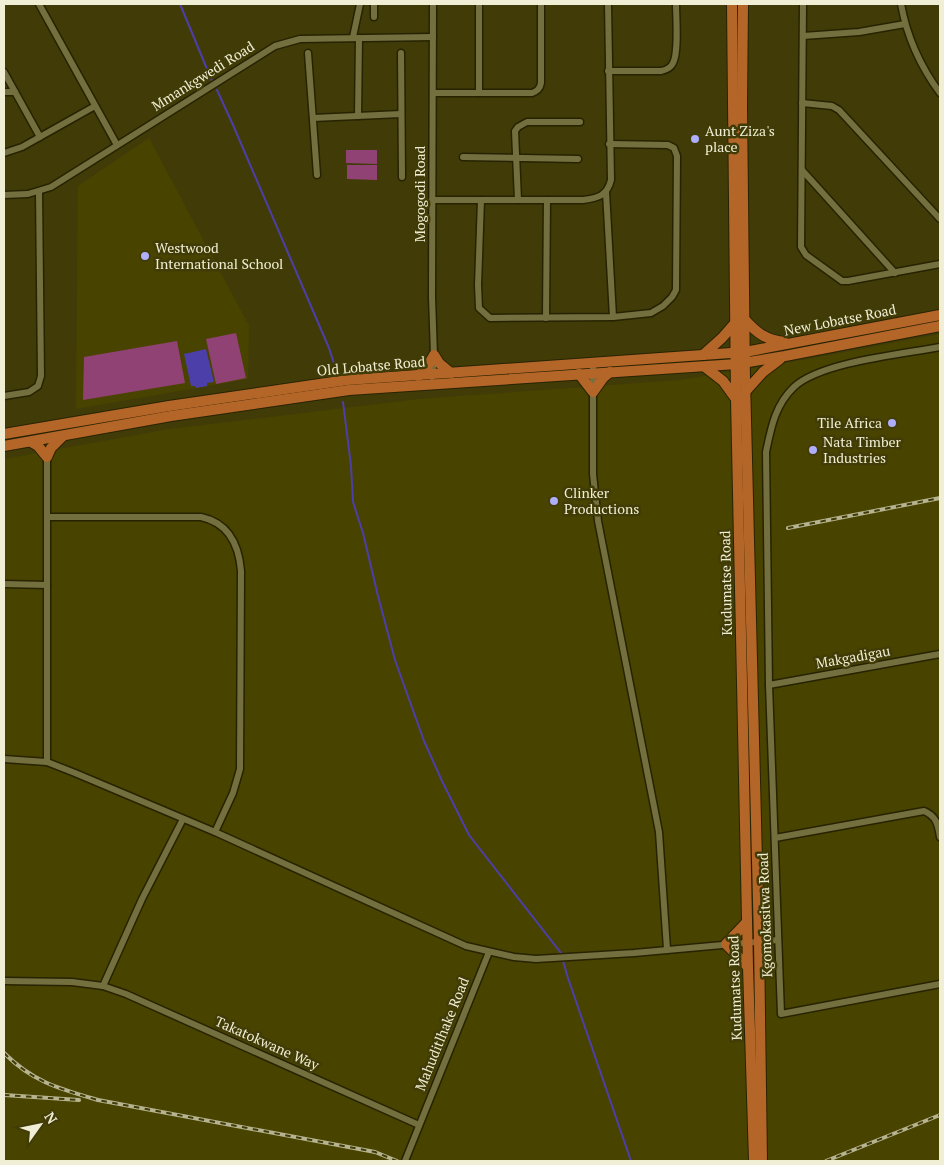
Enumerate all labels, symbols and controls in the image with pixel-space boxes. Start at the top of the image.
street label: Mmankgwedi Road [148,36,258,115]
place label: Aunt Ziza's place [705,121,775,156]
marker: Aunt Ziza's place [689,133,701,145]
street label: Mogogodi Road [410,145,429,242]
place label: Westwood International School [155,238,283,273]
marker: Westwood International School [139,250,151,262]
street label: New Lobatse Road [782,299,898,340]
street label: Old Lobatse Road [316,351,426,380]
place label: Tile Africa [817,413,882,432]
marker: Tile Africa [886,417,898,429]
place label: Nata Timber Industries [823,432,902,467]
marker: Nata Timber Industries [807,444,819,456]
place label: Clinker Productions [564,483,639,518]
marker: Clinker Productions [548,495,560,507]
street label: Kudumatse Road [715,530,736,636]
street label: Makgadigau [814,641,892,672]
street label: Kgomokasitwa Road [753,852,776,978]
street label: Kudumatse Road [723,935,746,1041]
street label: Mahuditlhake Road [410,974,473,1093]
street label: Takatokwane Way [212,1011,323,1074]
north arrow [15,1100,65,1150]
text: N [40,1108,62,1128]

